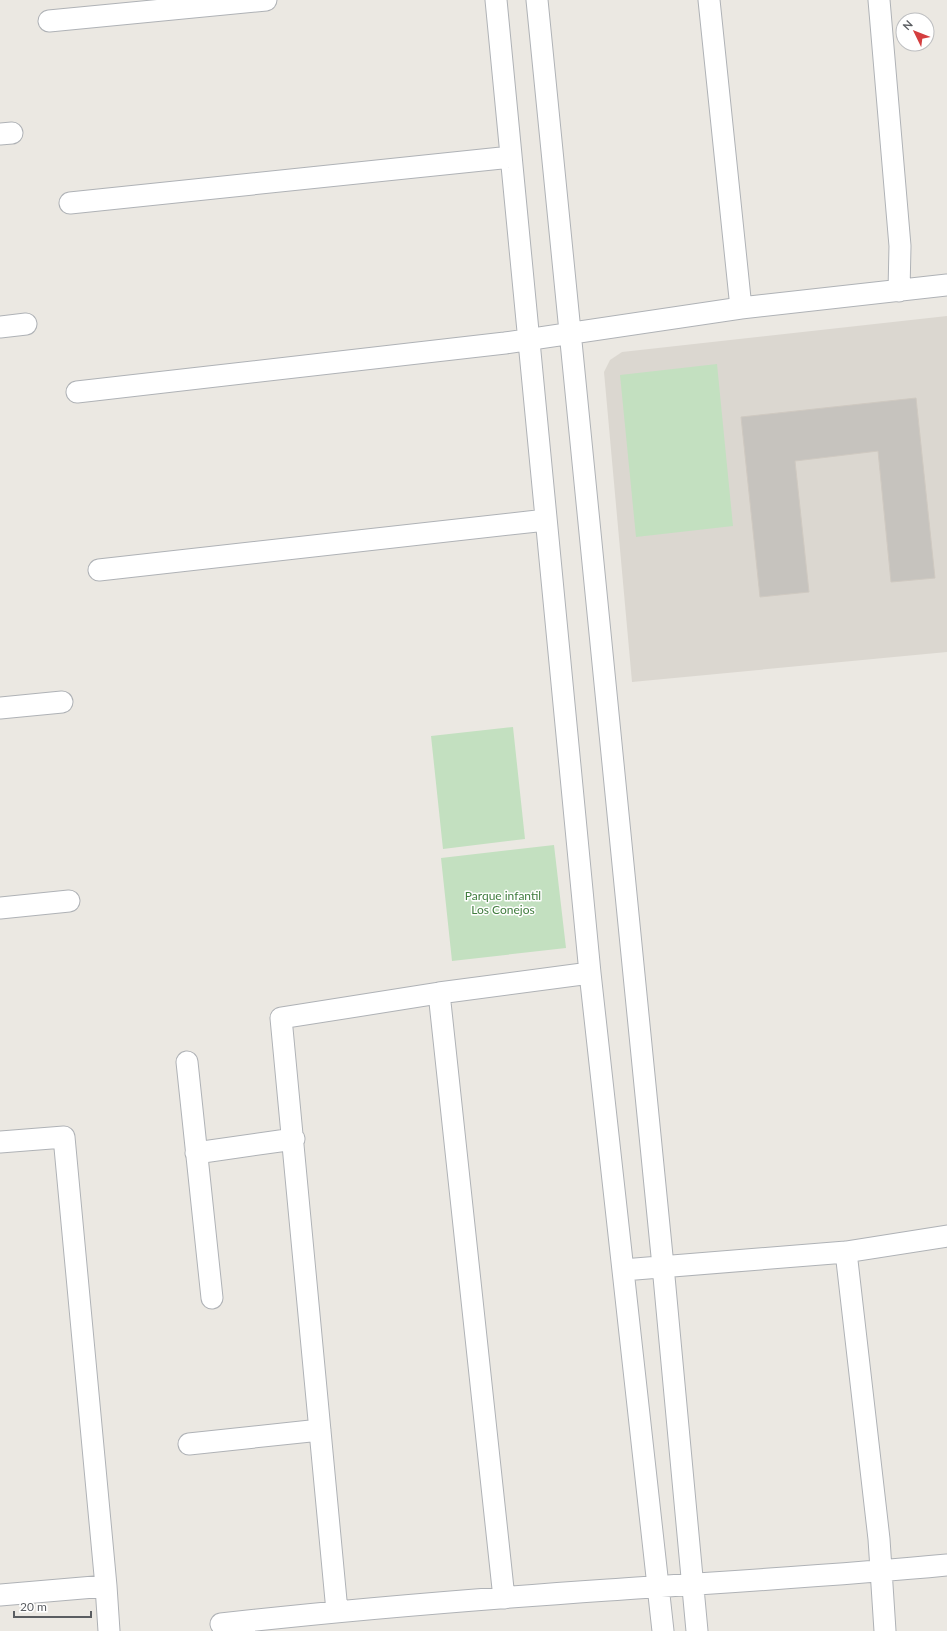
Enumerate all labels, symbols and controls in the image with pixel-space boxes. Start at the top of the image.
north arrow [895,12,935,52]
text: N [900,17,915,32]
park label: Parque infantil Los Conejos [465,888,541,917]
scale bar [14,1593,91,1619]
text: 20 m [20,1599,47,1614]

